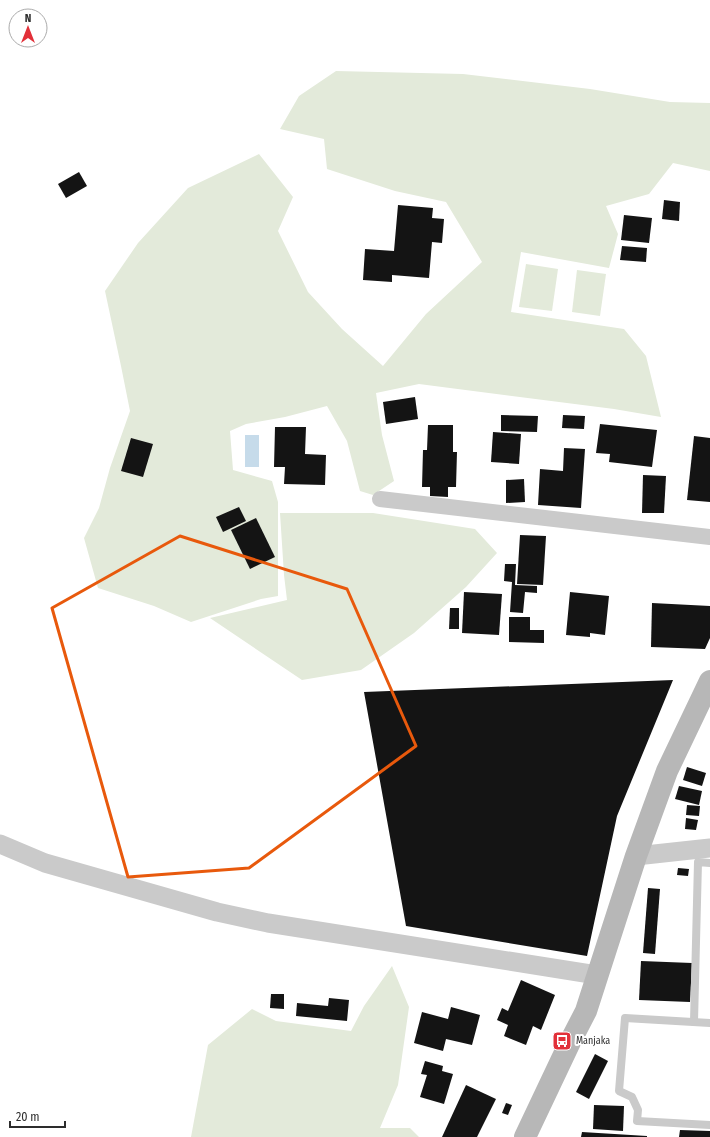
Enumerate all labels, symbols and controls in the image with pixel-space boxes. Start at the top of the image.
north arrow [8,8,48,48]
text: N [25,12,31,25]
bus stop icon: Manjaka [551,1030,573,1052]
place label: Manjaka [576,1035,610,1047]
scale bar [10,1103,65,1129]
text: 20 m [16,1110,40,1124]

